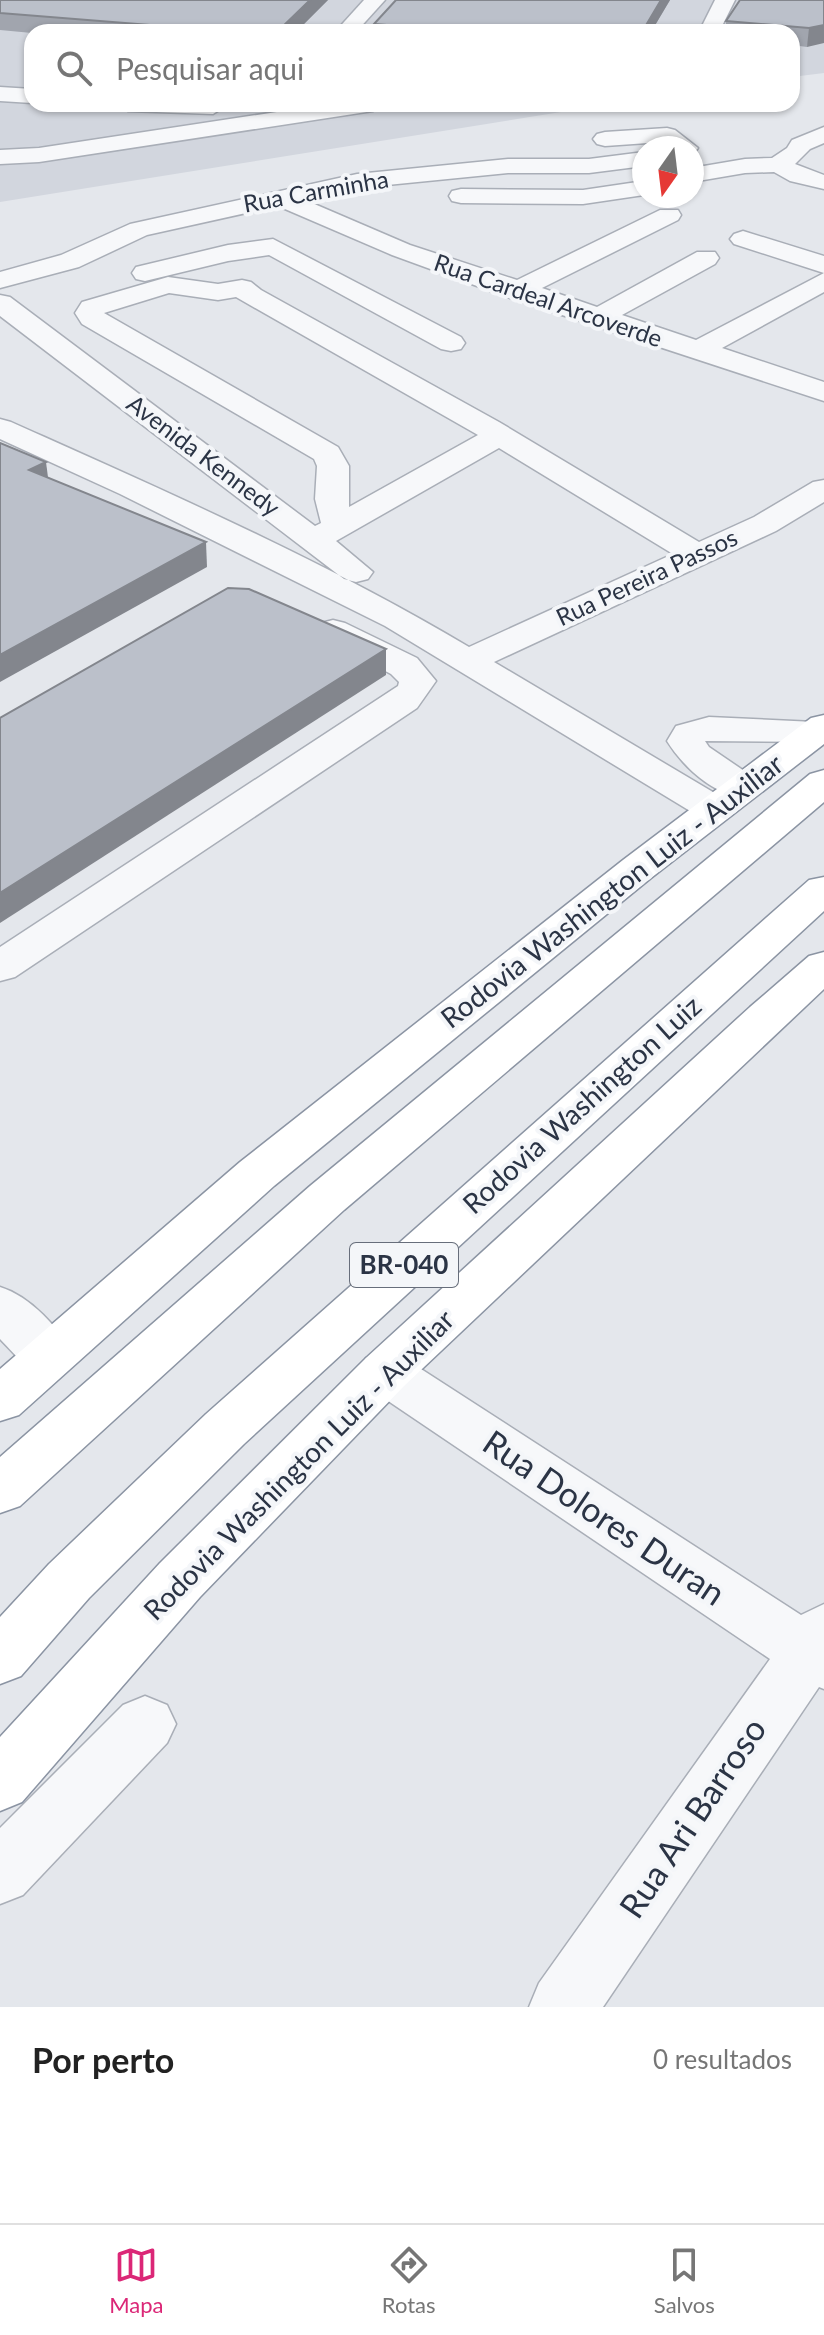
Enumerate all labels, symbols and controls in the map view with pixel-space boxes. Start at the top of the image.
search box [24,24,800,112]
icon: search [52,46,96,90]
text: Pesquisar aqui [116,50,304,86]
north arrow [632,136,704,208]
street label: Rua Carminha [241,163,391,218]
street label: Rua Cardeal Arcoverde [431,247,666,352]
street label: Avenida Kennedy [122,388,286,522]
street label: Rua Pereira Passos [551,522,742,631]
street label: Rodovia Washington Luiz - Auxiliar [434,746,789,1034]
street label: Rodovia Washington Luiz [455,988,707,1220]
road number: BR-040 [350,1243,458,1287]
street label: Rodovia Washington Luiz - Auxiliar [136,1302,461,1627]
street label: Rua Dolores Duran [476,1421,734,1613]
street label: Rua Ari Barroso [610,1709,774,1925]
text: Por perto [32,2039,174,2080]
text: 0 resultados [653,2043,792,2075]
tab: Mapa [109,2243,163,2318]
tab: Rotas [382,2243,436,2318]
tab: Salvos [654,2243,715,2318]

